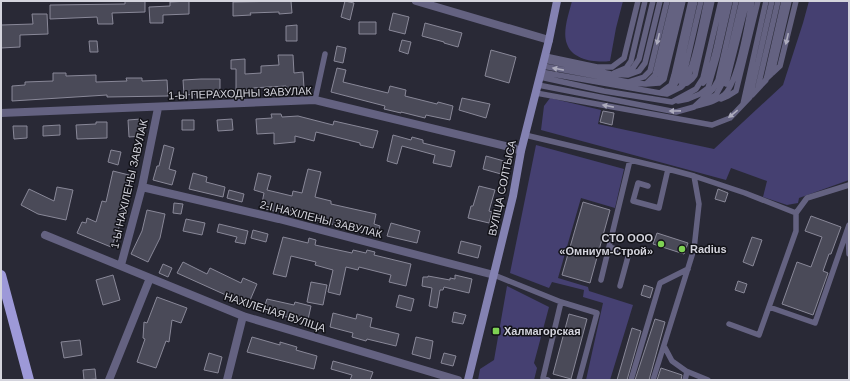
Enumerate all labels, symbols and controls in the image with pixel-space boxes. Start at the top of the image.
one-way arrow [654,33,660,45]
one-way arrow [783,33,789,45]
one-way arrow [552,66,564,72]
street label: 1-Ы ПЕРАХОДНЫ ЗАВУЛАК [168,84,313,102]
one-way arrow [602,103,614,109]
one-way arrow [669,107,682,114]
one-way arrow [728,110,738,119]
street label: 1-Ы НАХІЛЕНЫ ЗАВУЛАК [108,118,150,250]
street label: ВУЛІЦА СОЛТЫСА [486,139,518,237]
street label: 2-І НАХІЛЕНЫ ЗАВУЛАК [259,198,384,240]
place label: СТО ООО «Омниум-Строй» [559,232,653,257]
marker: СТО ООО «Омниум-Строй» [656,239,666,249]
place label: Radius [690,243,727,255]
marker: Radius [677,244,687,254]
street label: НАХІЛЕНАЯ ВУЛІЦА [223,290,328,334]
place label: Халмагорская [504,325,581,337]
marker: Халмагорская [491,326,501,336]

